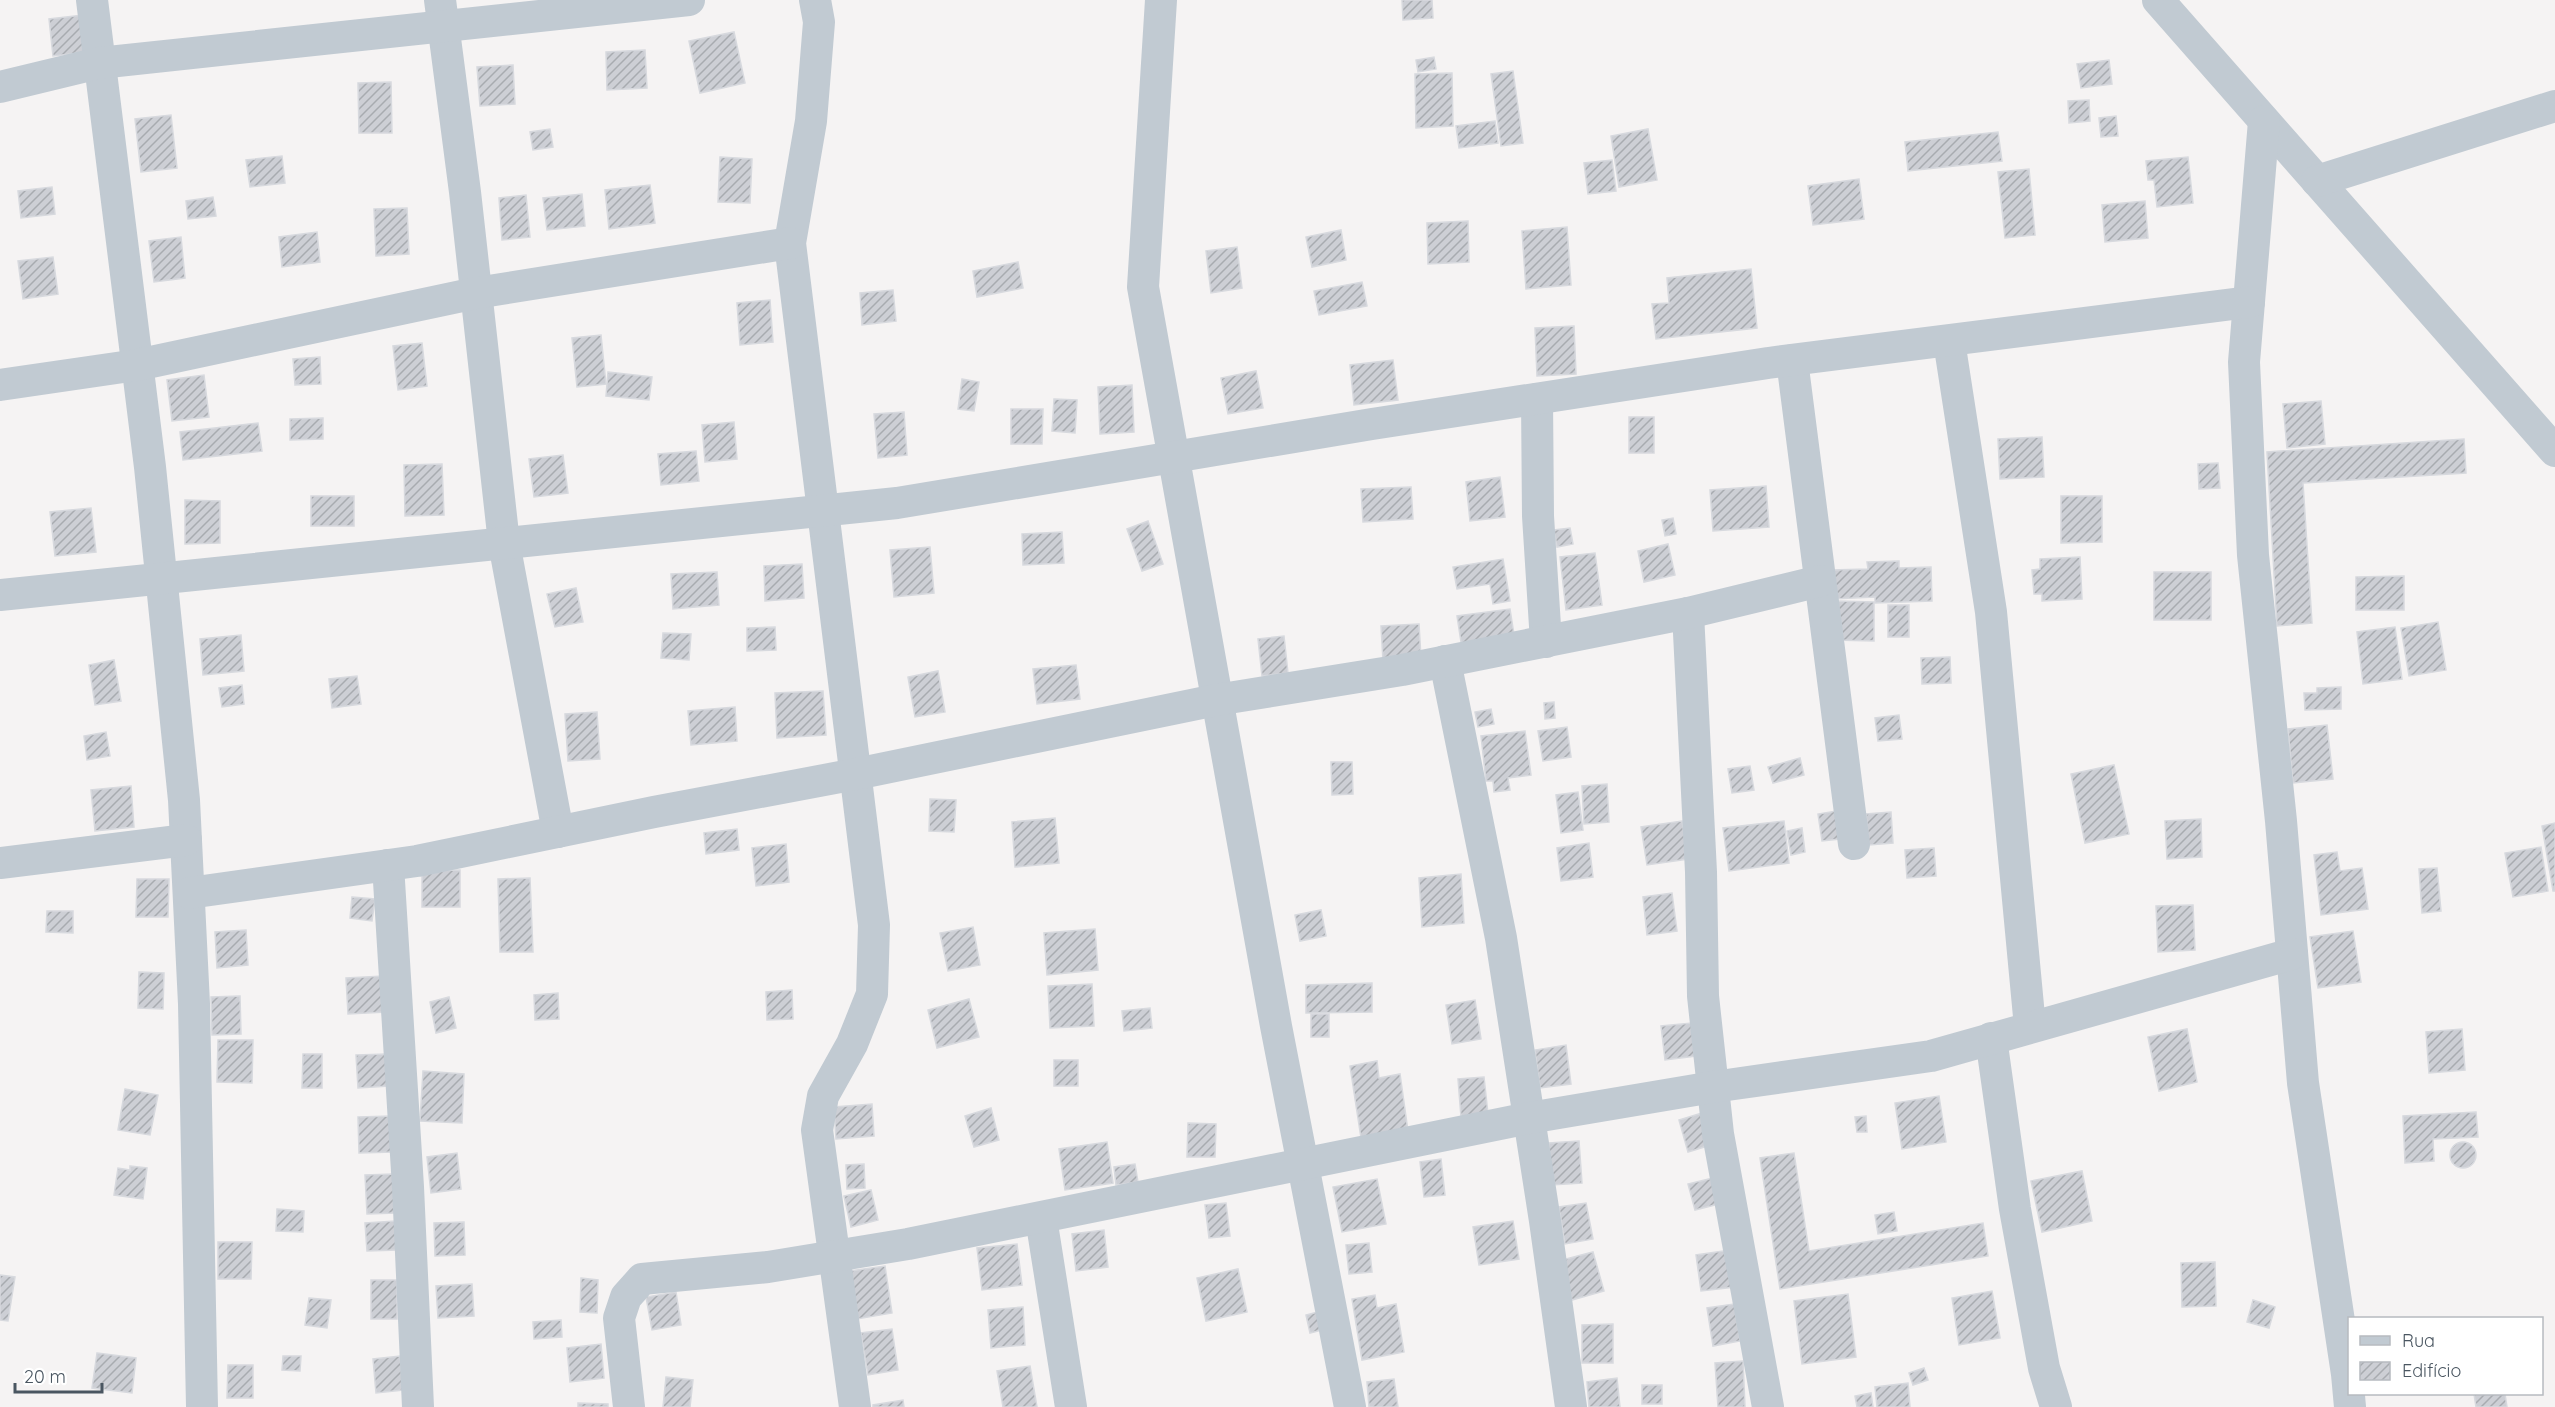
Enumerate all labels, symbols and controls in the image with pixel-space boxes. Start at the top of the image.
legend [2348,1317,2543,1395]
text: Rua [2402,1329,2435,1352]
scale bar [15,1356,102,1394]
text: Edifício [2402,1359,2461,1382]
text: 20 m [24,1365,66,1388]

